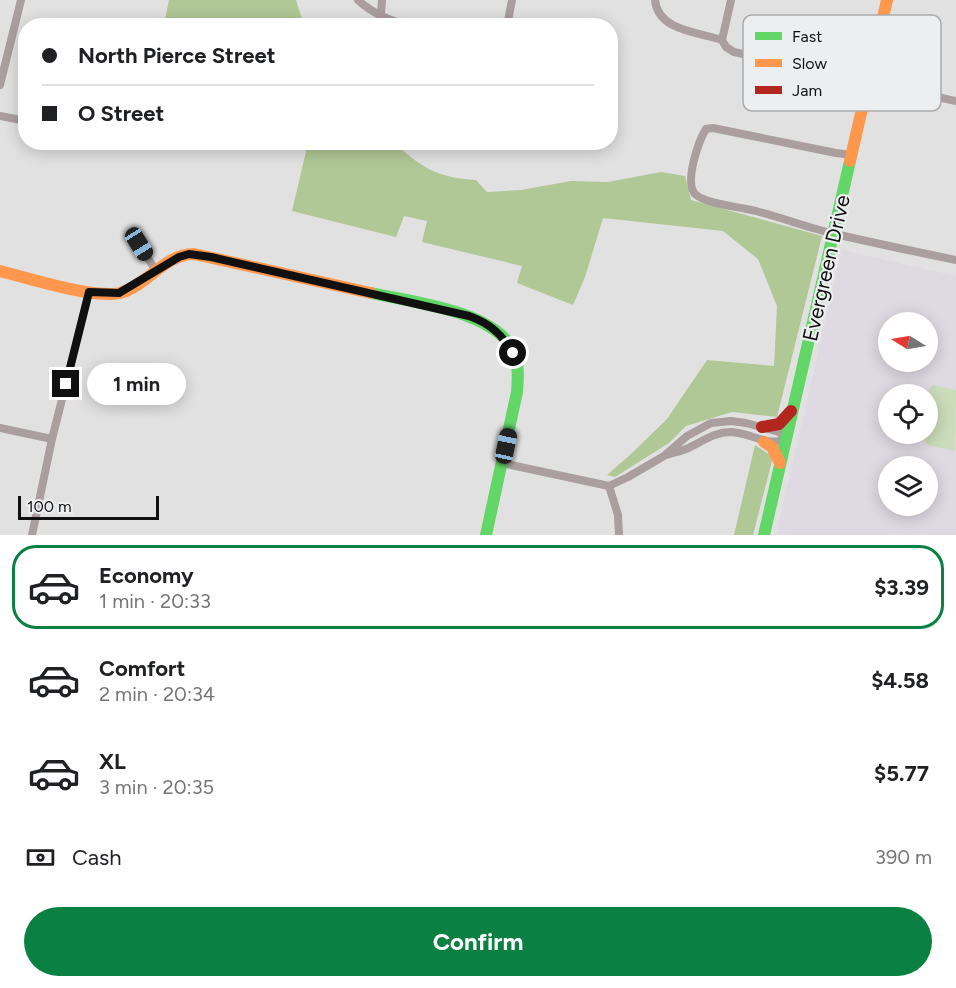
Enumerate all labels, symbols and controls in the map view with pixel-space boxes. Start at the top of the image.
legend [743,15,941,111]
text: Fast [792,27,822,46]
text: North Pierce Street [78,42,276,69]
text: Slow [792,54,827,73]
text: Jam [792,81,822,100]
text: O Street [78,100,164,127]
street label: Evergreen Drive [797,192,855,344]
car [122,224,156,264]
north arrow [878,312,938,372]
map controls [878,312,938,516]
route start [499,339,526,366]
callout: 1 min [87,363,186,405]
route end [52,370,79,397]
text: 1 min [113,372,160,396]
button: locate [878,384,938,444]
car [493,427,519,465]
button: layers [878,456,938,516]
scale bar [18,493,159,520]
text: 100 m [27,497,72,516]
icon: car [27,560,81,614]
text: Economy [99,562,194,589]
text: $3.39 [874,574,929,601]
text: 1 min · 20:33 [99,589,211,613]
icon: car [27,653,81,707]
text: Comfort [99,655,185,682]
text: $4.58 [871,667,929,694]
text: 2 min · 20:34 [99,682,215,706]
icon: car [27,746,81,800]
text: XL [99,748,126,775]
text: $5.77 [874,760,929,787]
text: 3 min · 20:35 [99,775,214,799]
icon: cash [24,841,57,874]
text: Cash [72,844,122,871]
text: 390 m [875,845,932,869]
button: Confirm [24,907,932,976]

